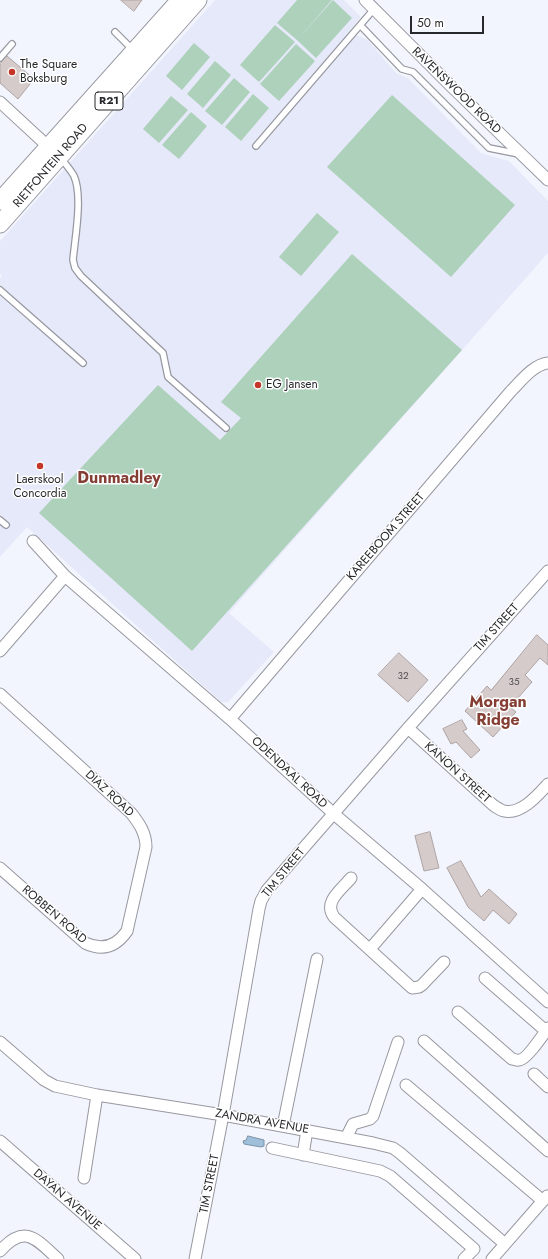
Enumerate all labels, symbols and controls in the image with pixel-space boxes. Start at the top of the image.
scale bar [412,8,486,34]
text: 50 m [417,14,444,32]
street label: RAVENSWOOD ROAD [408,45,504,137]
place label: The Square Boksburg [20,58,77,86]
marker: The Square Boksburg [7,67,17,77]
road number: R21 [95,92,123,110]
street label: RIETFONTEIN ROAD [11,121,91,211]
place label: EG Jansen [266,378,318,392]
marker: EG Jansen [253,380,263,390]
marker: Laerskool Concordia [35,461,45,471]
district label: Dunmadley [77,469,161,489]
place label: Laerskool Concordia [13,473,67,501]
street label: KAREEBOOM STREET [344,490,428,584]
street label: TIM STREET [472,601,522,655]
house number: 32 [397,671,409,683]
house number: 35 [508,677,520,689]
district label: Morgan Ridge [469,693,527,731]
street label: ODENDAAL ROAD [248,734,330,812]
street label: KANON STREET [421,740,493,806]
street label: DIAZ ROAD [82,768,136,820]
street label: TIM STREET [260,845,308,901]
street label: ROBBEN ROAD [19,883,89,947]
street label: ZANDRA AVENUE [214,1107,310,1137]
street label: TIM STREET [197,1153,223,1215]
street label: DAYAN AVENUE [30,1166,104,1234]

